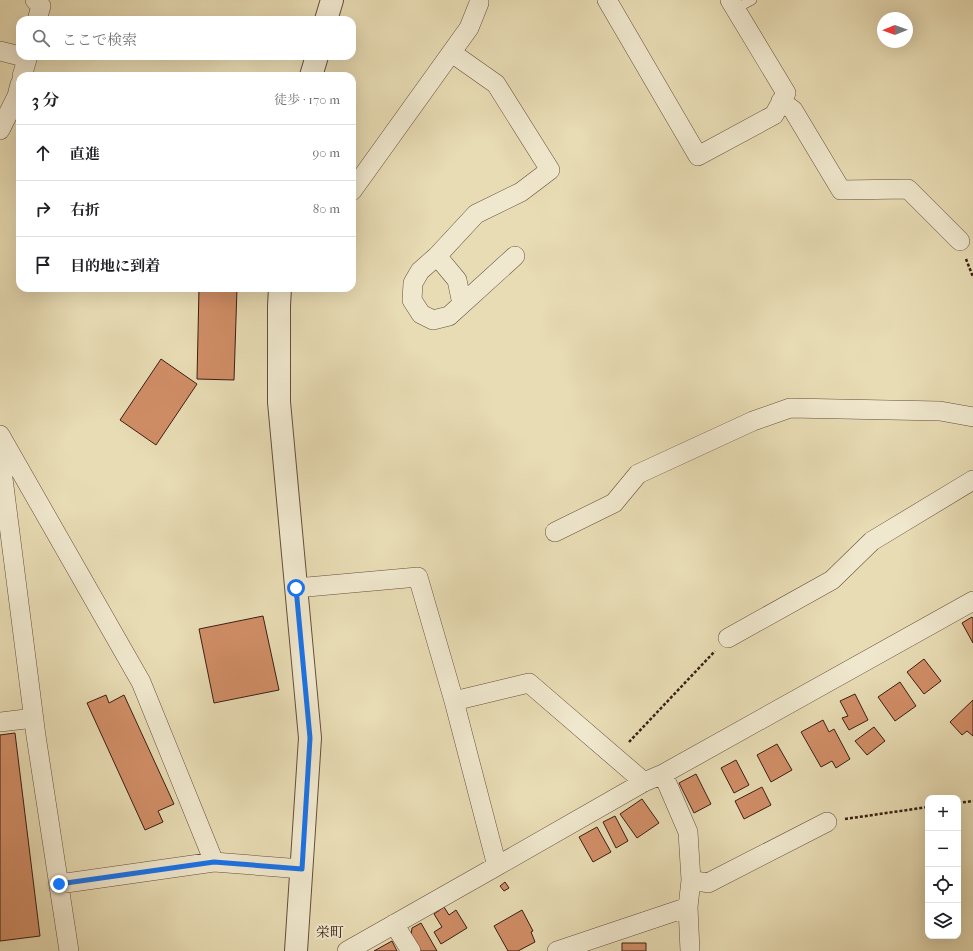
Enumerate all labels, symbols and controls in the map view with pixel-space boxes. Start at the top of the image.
north arrow [877,12,913,48]
search box [16,16,356,60]
icon: search [30,27,52,49]
text: ここで検索 [62,31,137,49]
text: 3 分 [32,90,60,110]
text: 徒歩 · 170 m [274,92,340,107]
icon: ahead [32,142,54,164]
text: 直進 [70,145,100,163]
text: 90 m [312,145,340,160]
icon: right [32,198,54,220]
text: 右折 [70,201,100,219]
text: 80 m [313,201,340,216]
icon: arrive [32,254,54,276]
text: 目的地に到着 [70,257,160,275]
route start [287,579,305,597]
map controls [925,795,961,939]
button: + [925,795,961,831]
button: − [925,831,961,867]
button: locate [925,867,961,903]
route end [50,875,68,893]
button: layers [925,903,961,939]
district label: 栄町 [316,924,344,941]

